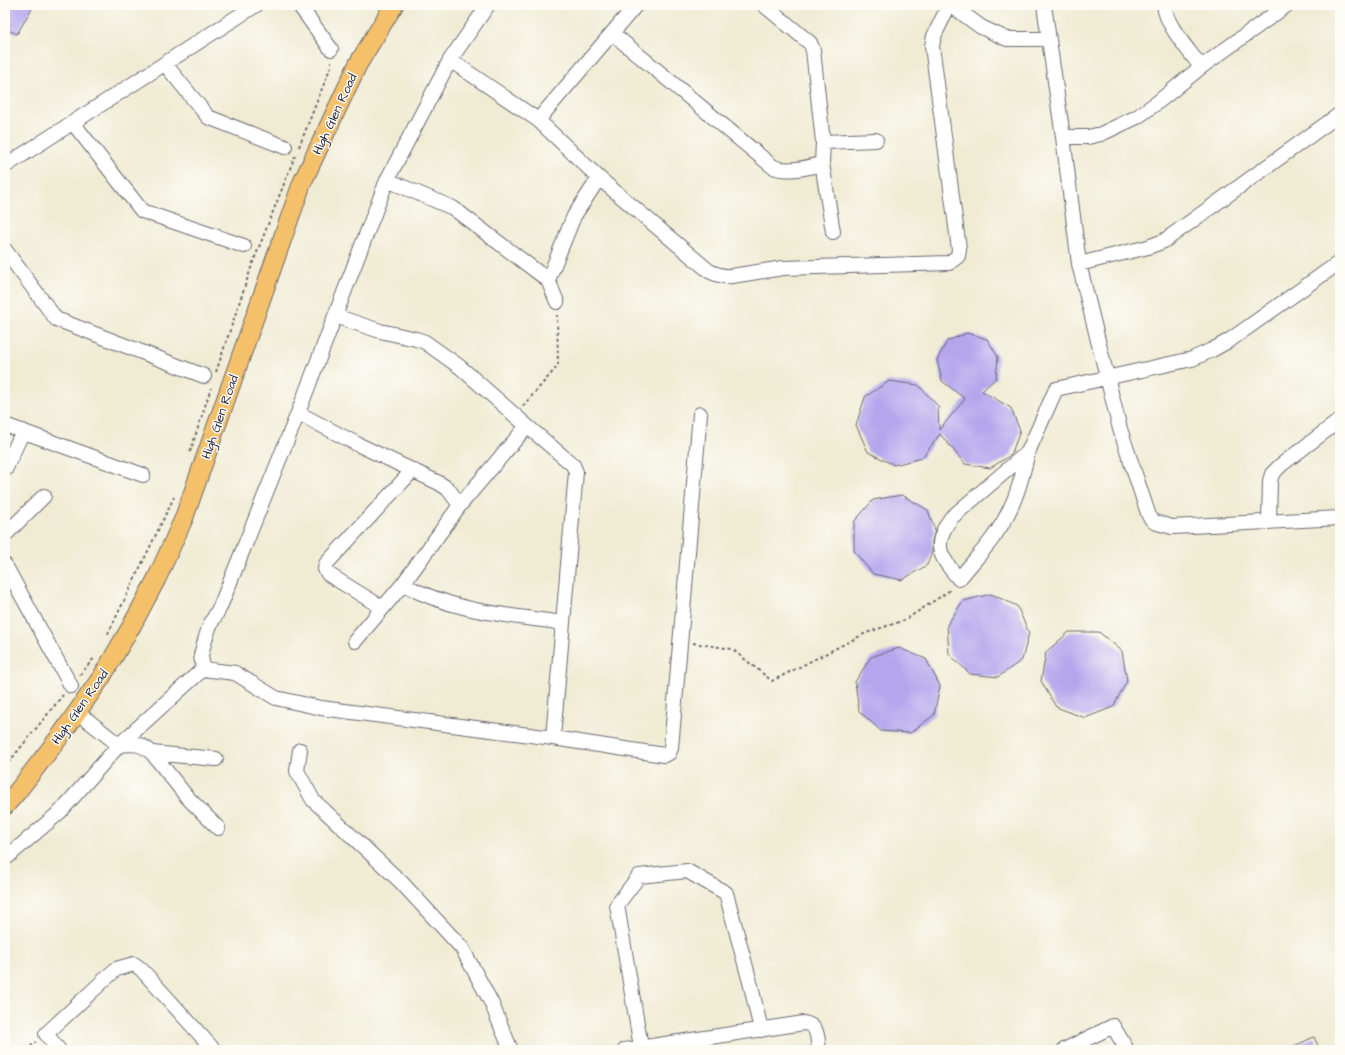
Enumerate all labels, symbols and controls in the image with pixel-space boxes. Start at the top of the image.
street label: High Glen Road [308,70,363,158]
street label: High Glen Road [197,372,244,462]
street label: High Glen Road [47,666,114,749]

